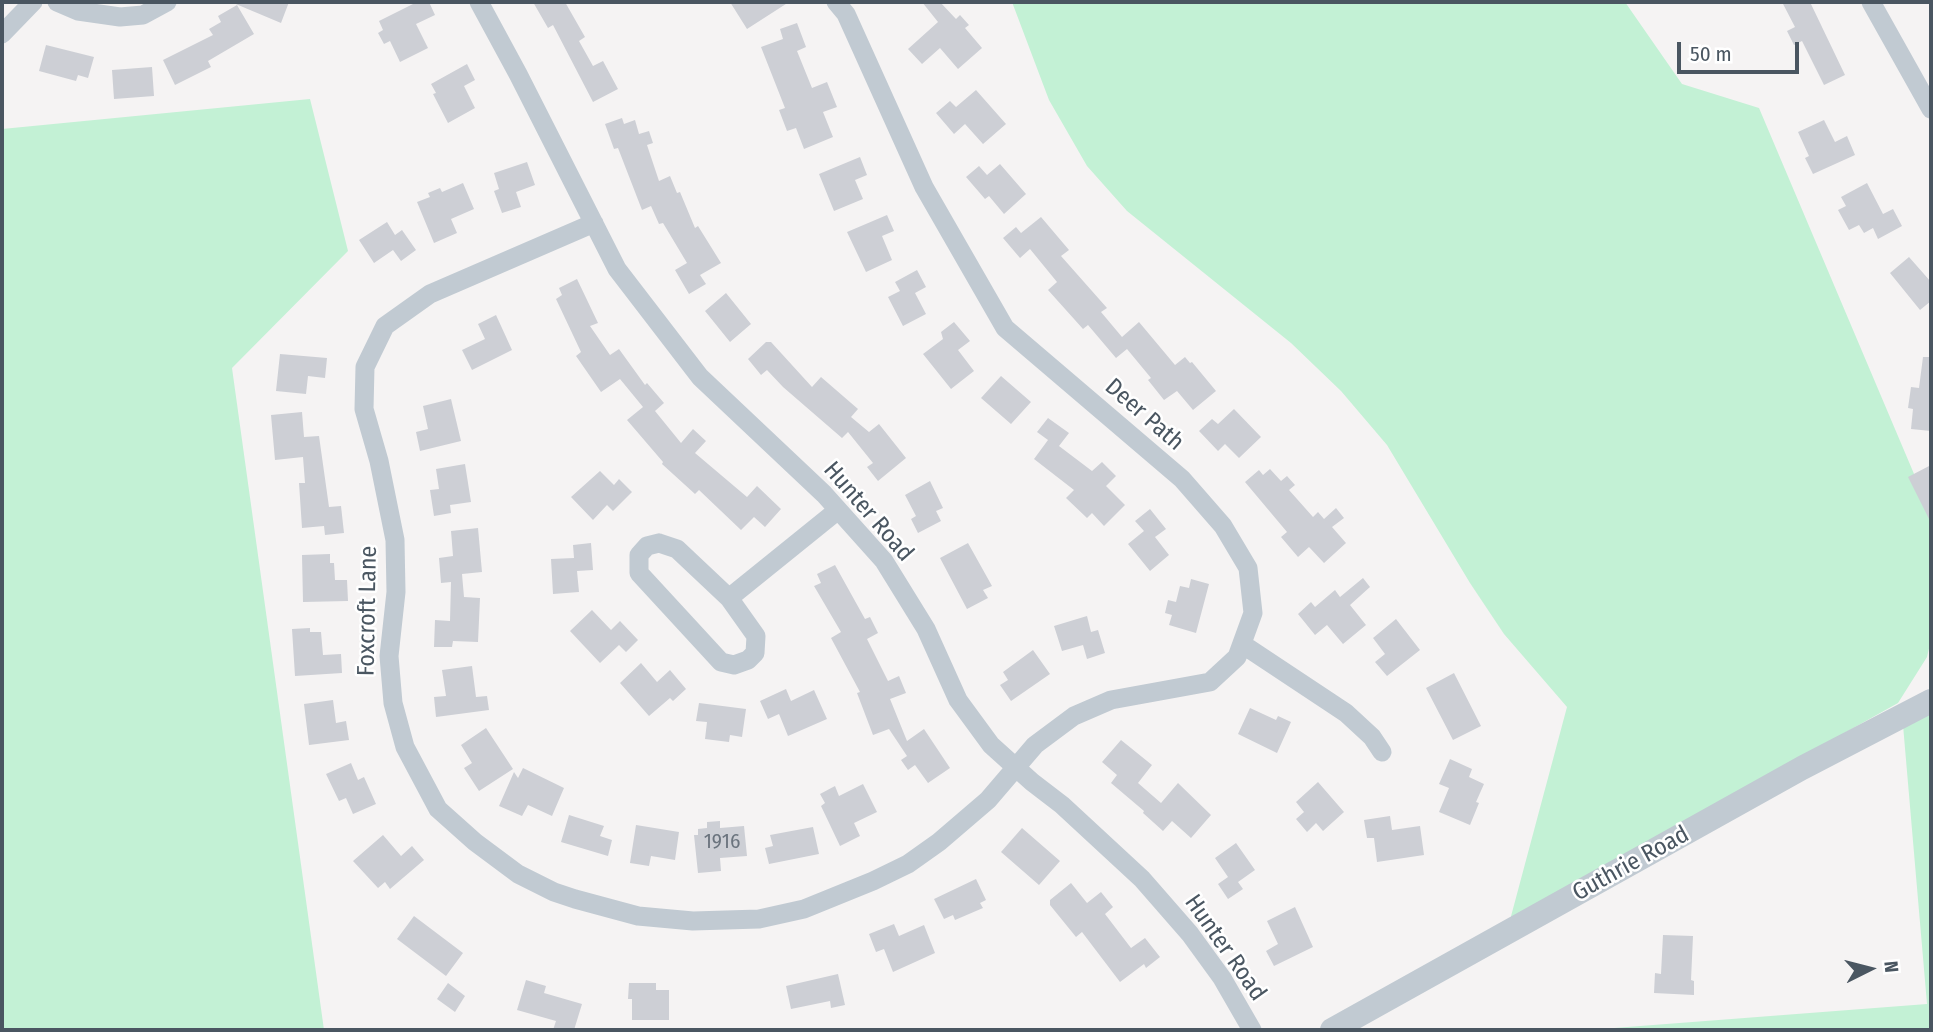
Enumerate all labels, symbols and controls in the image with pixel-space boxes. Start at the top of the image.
scale bar [1681,28,1804,72]
text: 50 m [1690,41,1732,67]
street label: Deer Path [1099,373,1189,457]
street label: Hunter Road [817,456,919,568]
street label: Foxcroft Lane [352,545,384,677]
street label: Guthrie Road [1568,820,1694,908]
house number: 1916 [704,829,740,855]
street label: Hunter Road [1178,889,1272,1007]
north arrow [1835,934,1905,1004]
text: N [1879,960,1903,974]

